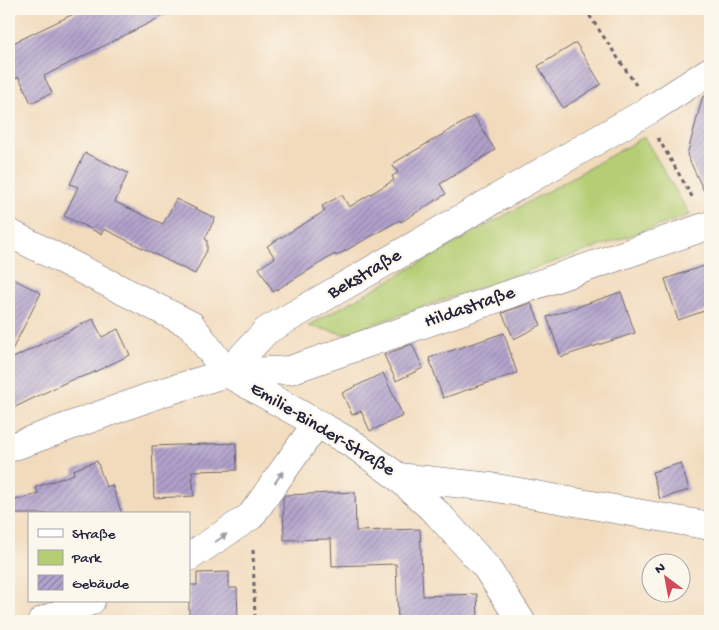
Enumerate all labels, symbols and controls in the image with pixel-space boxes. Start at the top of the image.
street label: Bekstraße [323,245,406,306]
street label: Hildastraße [422,282,518,334]
street label: Emilie-Binder-Straße [245,378,399,483]
one-way arrow [274,470,284,483]
legend [28,512,190,602]
text: Straße [72,526,116,544]
one-way arrow [214,533,227,543]
text: Park [71,550,102,568]
north arrow [642,552,692,602]
text: N [652,559,669,579]
text: Gebäude [72,576,129,594]

